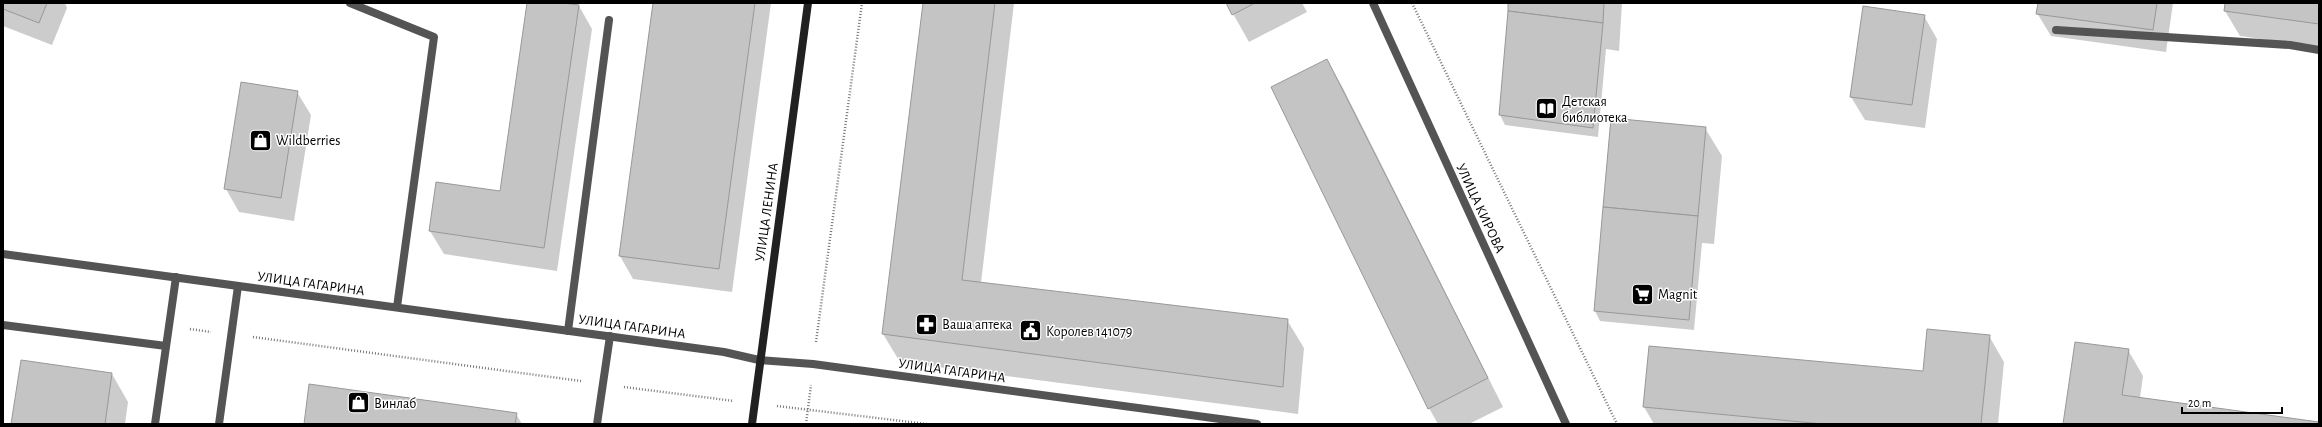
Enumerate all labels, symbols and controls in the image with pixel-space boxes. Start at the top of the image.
place label: Детская библиотека [1562,95,1628,125]
library icon: Детская библиотека [1533,96,1559,122]
shop icon: Wildberries [248,127,274,153]
place label: Wildberries [276,134,340,148]
street label: УЛИЦА КИРОВА [1453,161,1507,255]
street label: УЛИЦА ЛЕНИНА [753,162,781,262]
street label: УЛИЦА ГАГАРИНА [256,270,365,298]
supermarket icon: Magnit [1629,281,1655,307]
place label: Magnit [1658,288,1698,302]
pharmacy icon: Ваша аптека [913,311,939,337]
street label: УЛИЦА ГАГАРИНА [577,313,686,341]
place label: Ваша аптека [942,318,1013,332]
public building icon: Королев 141079 [1018,318,1044,344]
place label: Королев 141079 [1046,325,1132,339]
street label: УЛИЦА ГАГАРИНА [897,357,1006,385]
scale bar [2182,389,2282,415]
shop icon: Винлаб [346,390,372,416]
place label: Винлаб [374,397,416,411]
text: 20 m [2188,397,2211,409]

